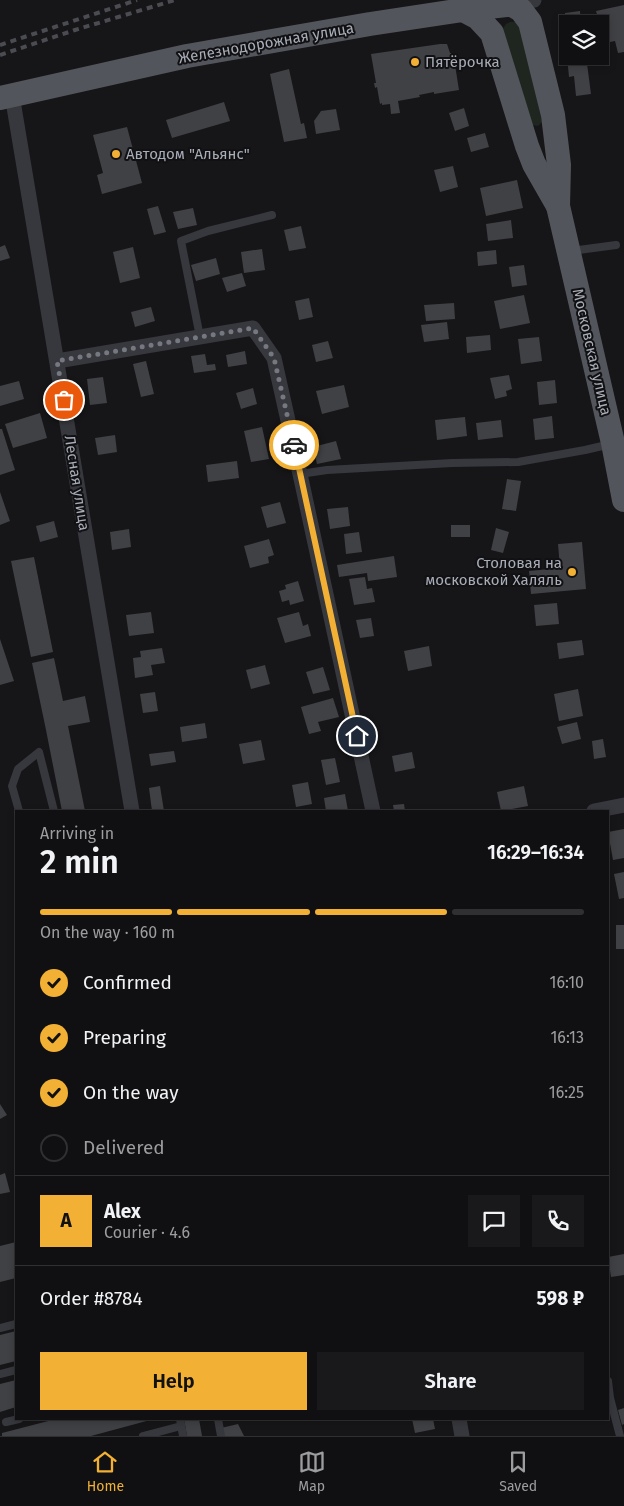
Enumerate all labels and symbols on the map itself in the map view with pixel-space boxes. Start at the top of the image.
street label: Железнодорожная улица [177,19,355,67]
place label: Пятёрочка [425,53,500,71]
marker: Пятёрочка [409,56,421,68]
place label: Автодом "Альянс" [126,145,250,163]
marker: Автодом "Альянс" [110,148,122,160]
street label: Московская улица [569,287,615,417]
pin [43,379,85,421]
courier [269,420,319,470]
street label: Лесная улица [61,434,93,532]
place label: Столовая на московской Халяль [425,554,562,589]
marker: Столовая на московской Халяль [566,566,578,578]
pin [336,715,378,757]

